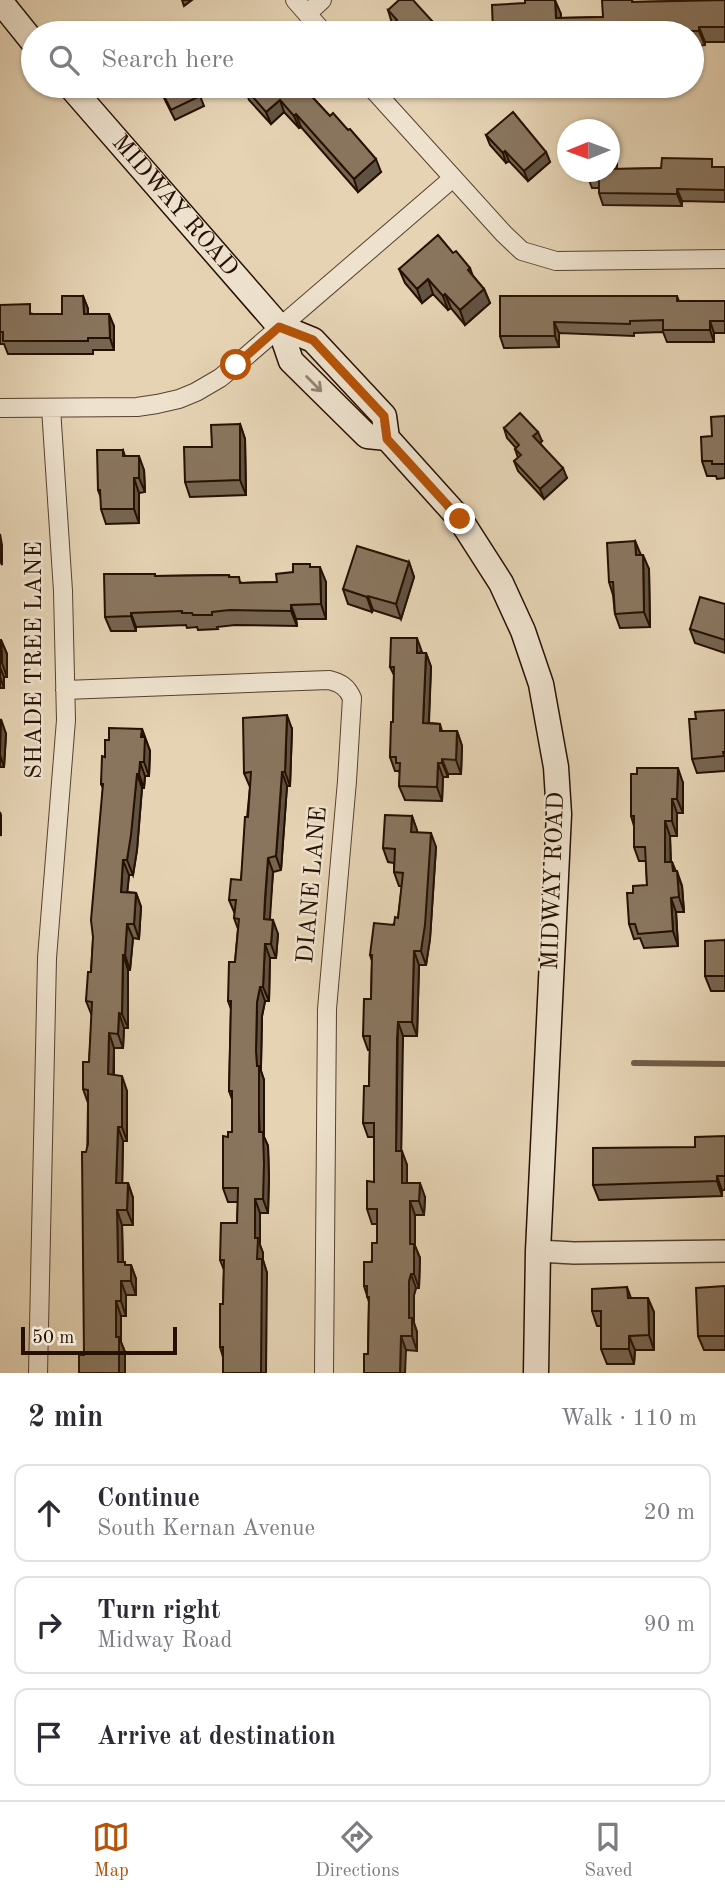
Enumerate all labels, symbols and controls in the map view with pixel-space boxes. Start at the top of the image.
search box [21,21,704,98]
icon: search [45,41,83,79]
text: Search here [101,47,234,73]
north arrow [557,119,620,182]
street label: MIDWAY ROAD [107,131,242,281]
route start [220,349,251,380]
one-way arrow [305,375,322,392]
route end [444,503,475,534]
street label: SHADE TREE LANE [23,541,47,779]
street label: MIDWAY ROAD [539,791,569,971]
street label: DIANE LANE [294,805,332,965]
scale bar [21,1324,177,1356]
text: 50 m [32,1329,74,1348]
text: 2 min [28,1403,103,1433]
text: Walk · 110 m [561,1407,697,1430]
text: Continue [97,1486,200,1512]
icon: ahead [30,1494,68,1532]
text: 20 m [644,1501,695,1524]
text: South Kernan Avenue [97,1517,315,1540]
text: Turn right [97,1598,220,1624]
icon: right [30,1606,68,1644]
text: 90 m [644,1613,695,1636]
text: Midway Road [97,1629,232,1652]
icon: arrive [30,1718,68,1756]
text: Arrive at destination [97,1724,336,1750]
tab: Map [92,1818,130,1883]
tab: Directions [315,1818,400,1883]
tab: Saved [584,1818,633,1883]

